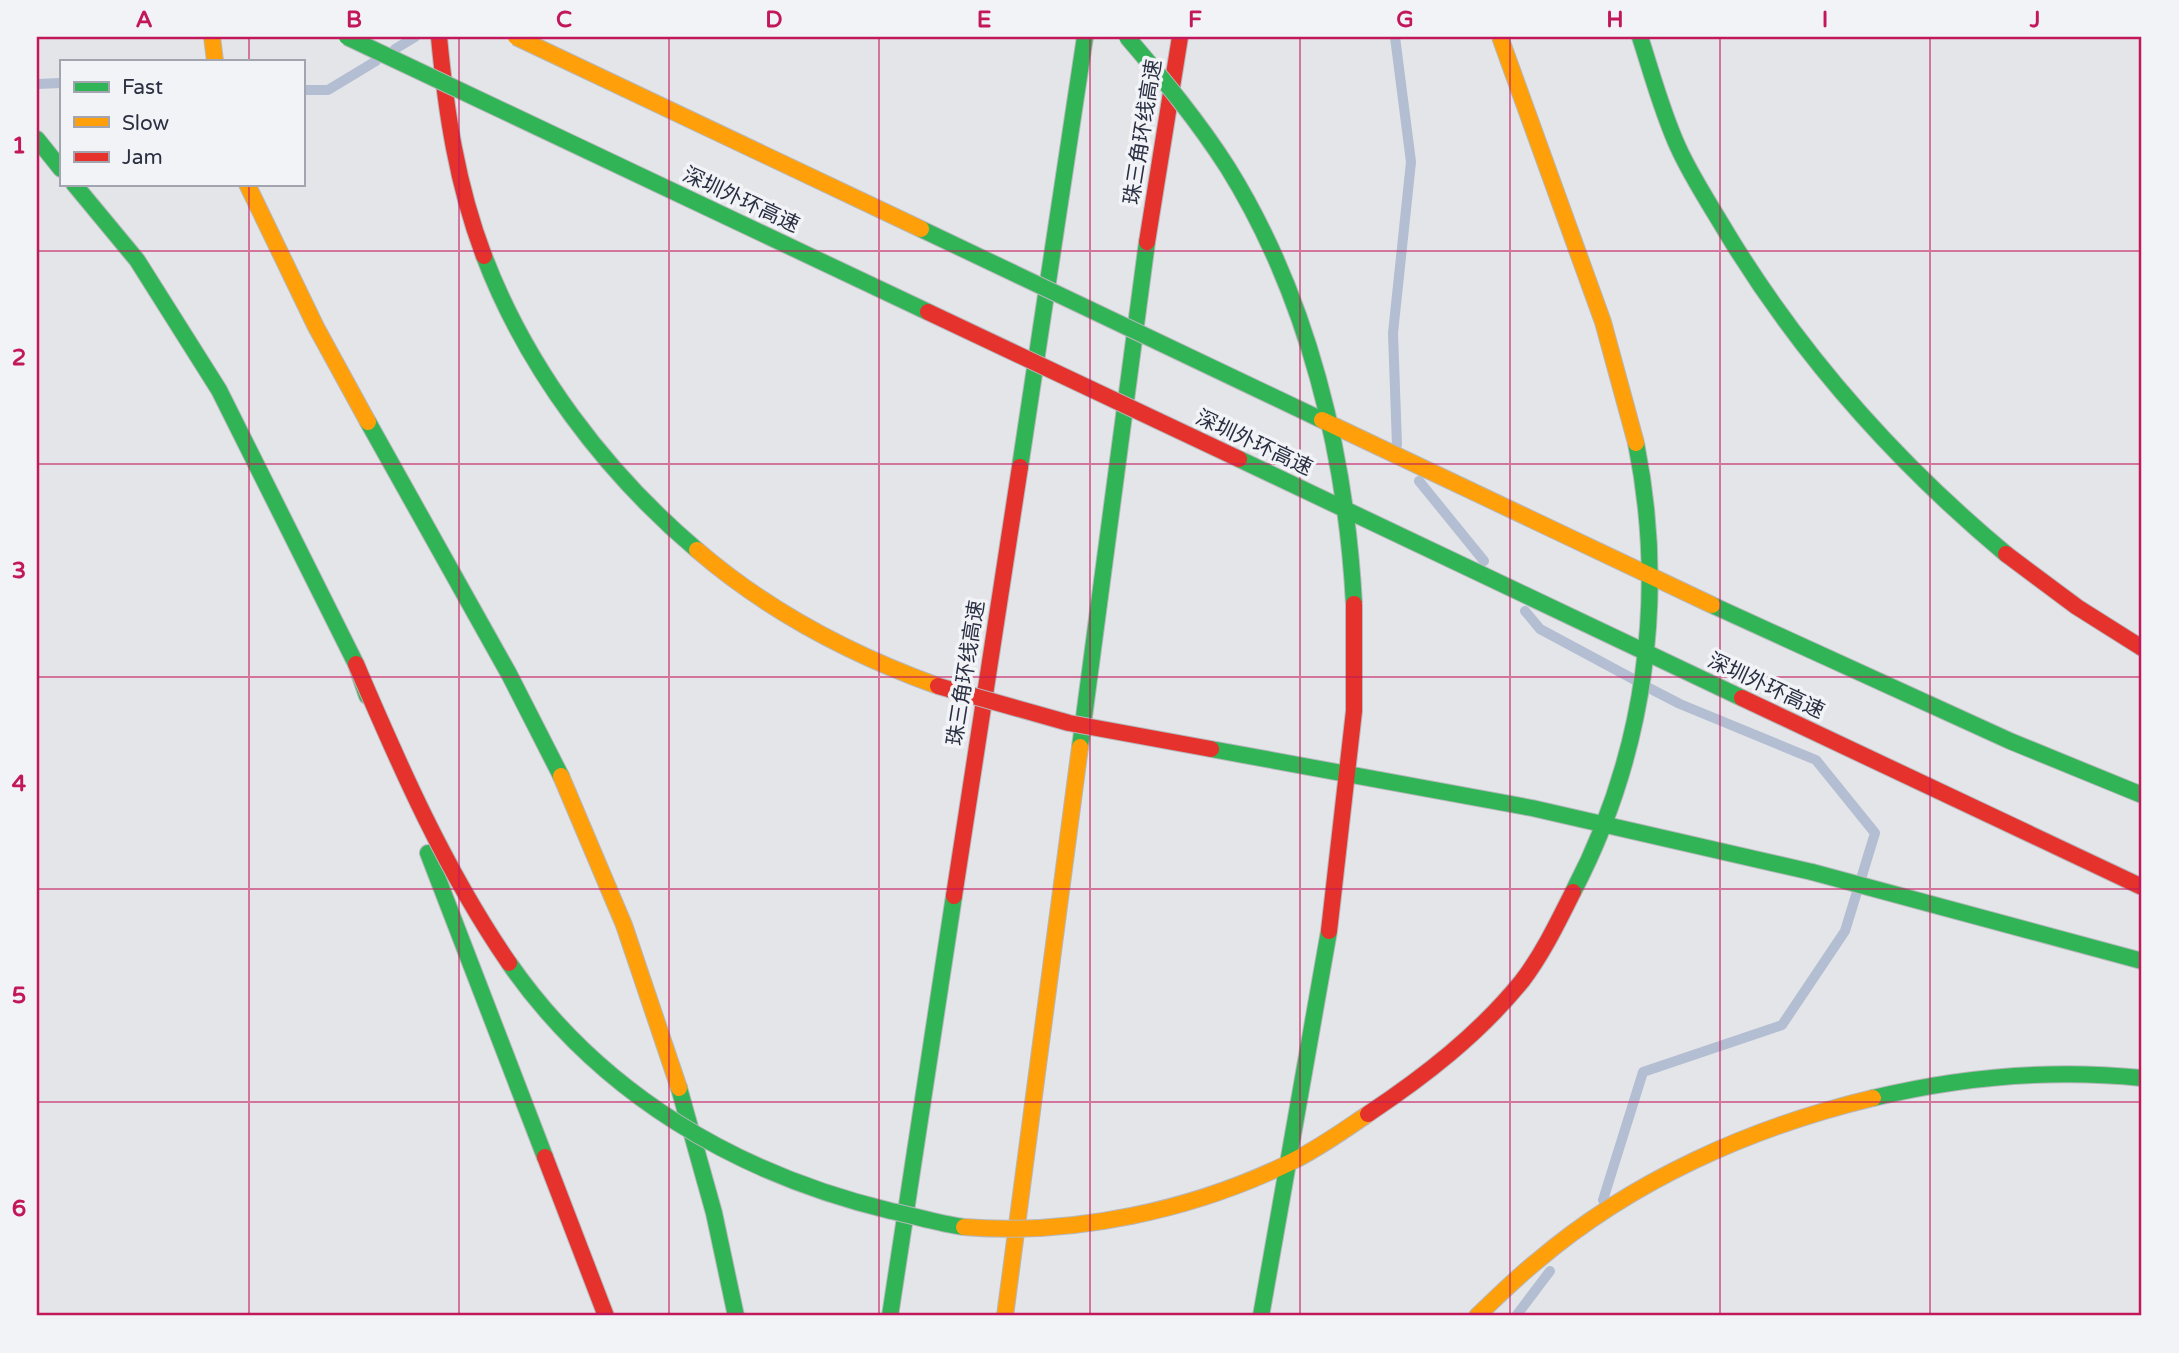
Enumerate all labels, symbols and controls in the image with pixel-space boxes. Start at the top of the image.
text: A [135,6,153,34]
text: B [346,6,362,34]
text: C [556,6,572,34]
text: D [765,6,783,34]
text: E [977,6,991,34]
text: F [1188,6,1202,34]
text: G [1396,6,1414,34]
text: H [1606,6,1624,34]
text: I [1822,6,1828,34]
text: J [2029,6,2040,34]
street label: 珠三角环线高速 [1119,57,1167,207]
legend [60,60,304,186]
text: Fast [122,75,163,100]
text: Slow [122,111,170,136]
text: 1 [12,132,26,160]
text: Jam [122,145,163,170]
street label: 深圳外环高速 [679,162,803,238]
text: 2 [12,344,26,372]
street label: 深圳外环高速 [1192,405,1316,481]
text: 3 [12,557,26,585]
street label: 珠三角环线高速 [942,598,990,748]
street label: 深圳外环高速 [1704,648,1828,724]
text: 4 [12,770,27,798]
text: 5 [12,982,26,1010]
text: 6 [12,1195,26,1223]

